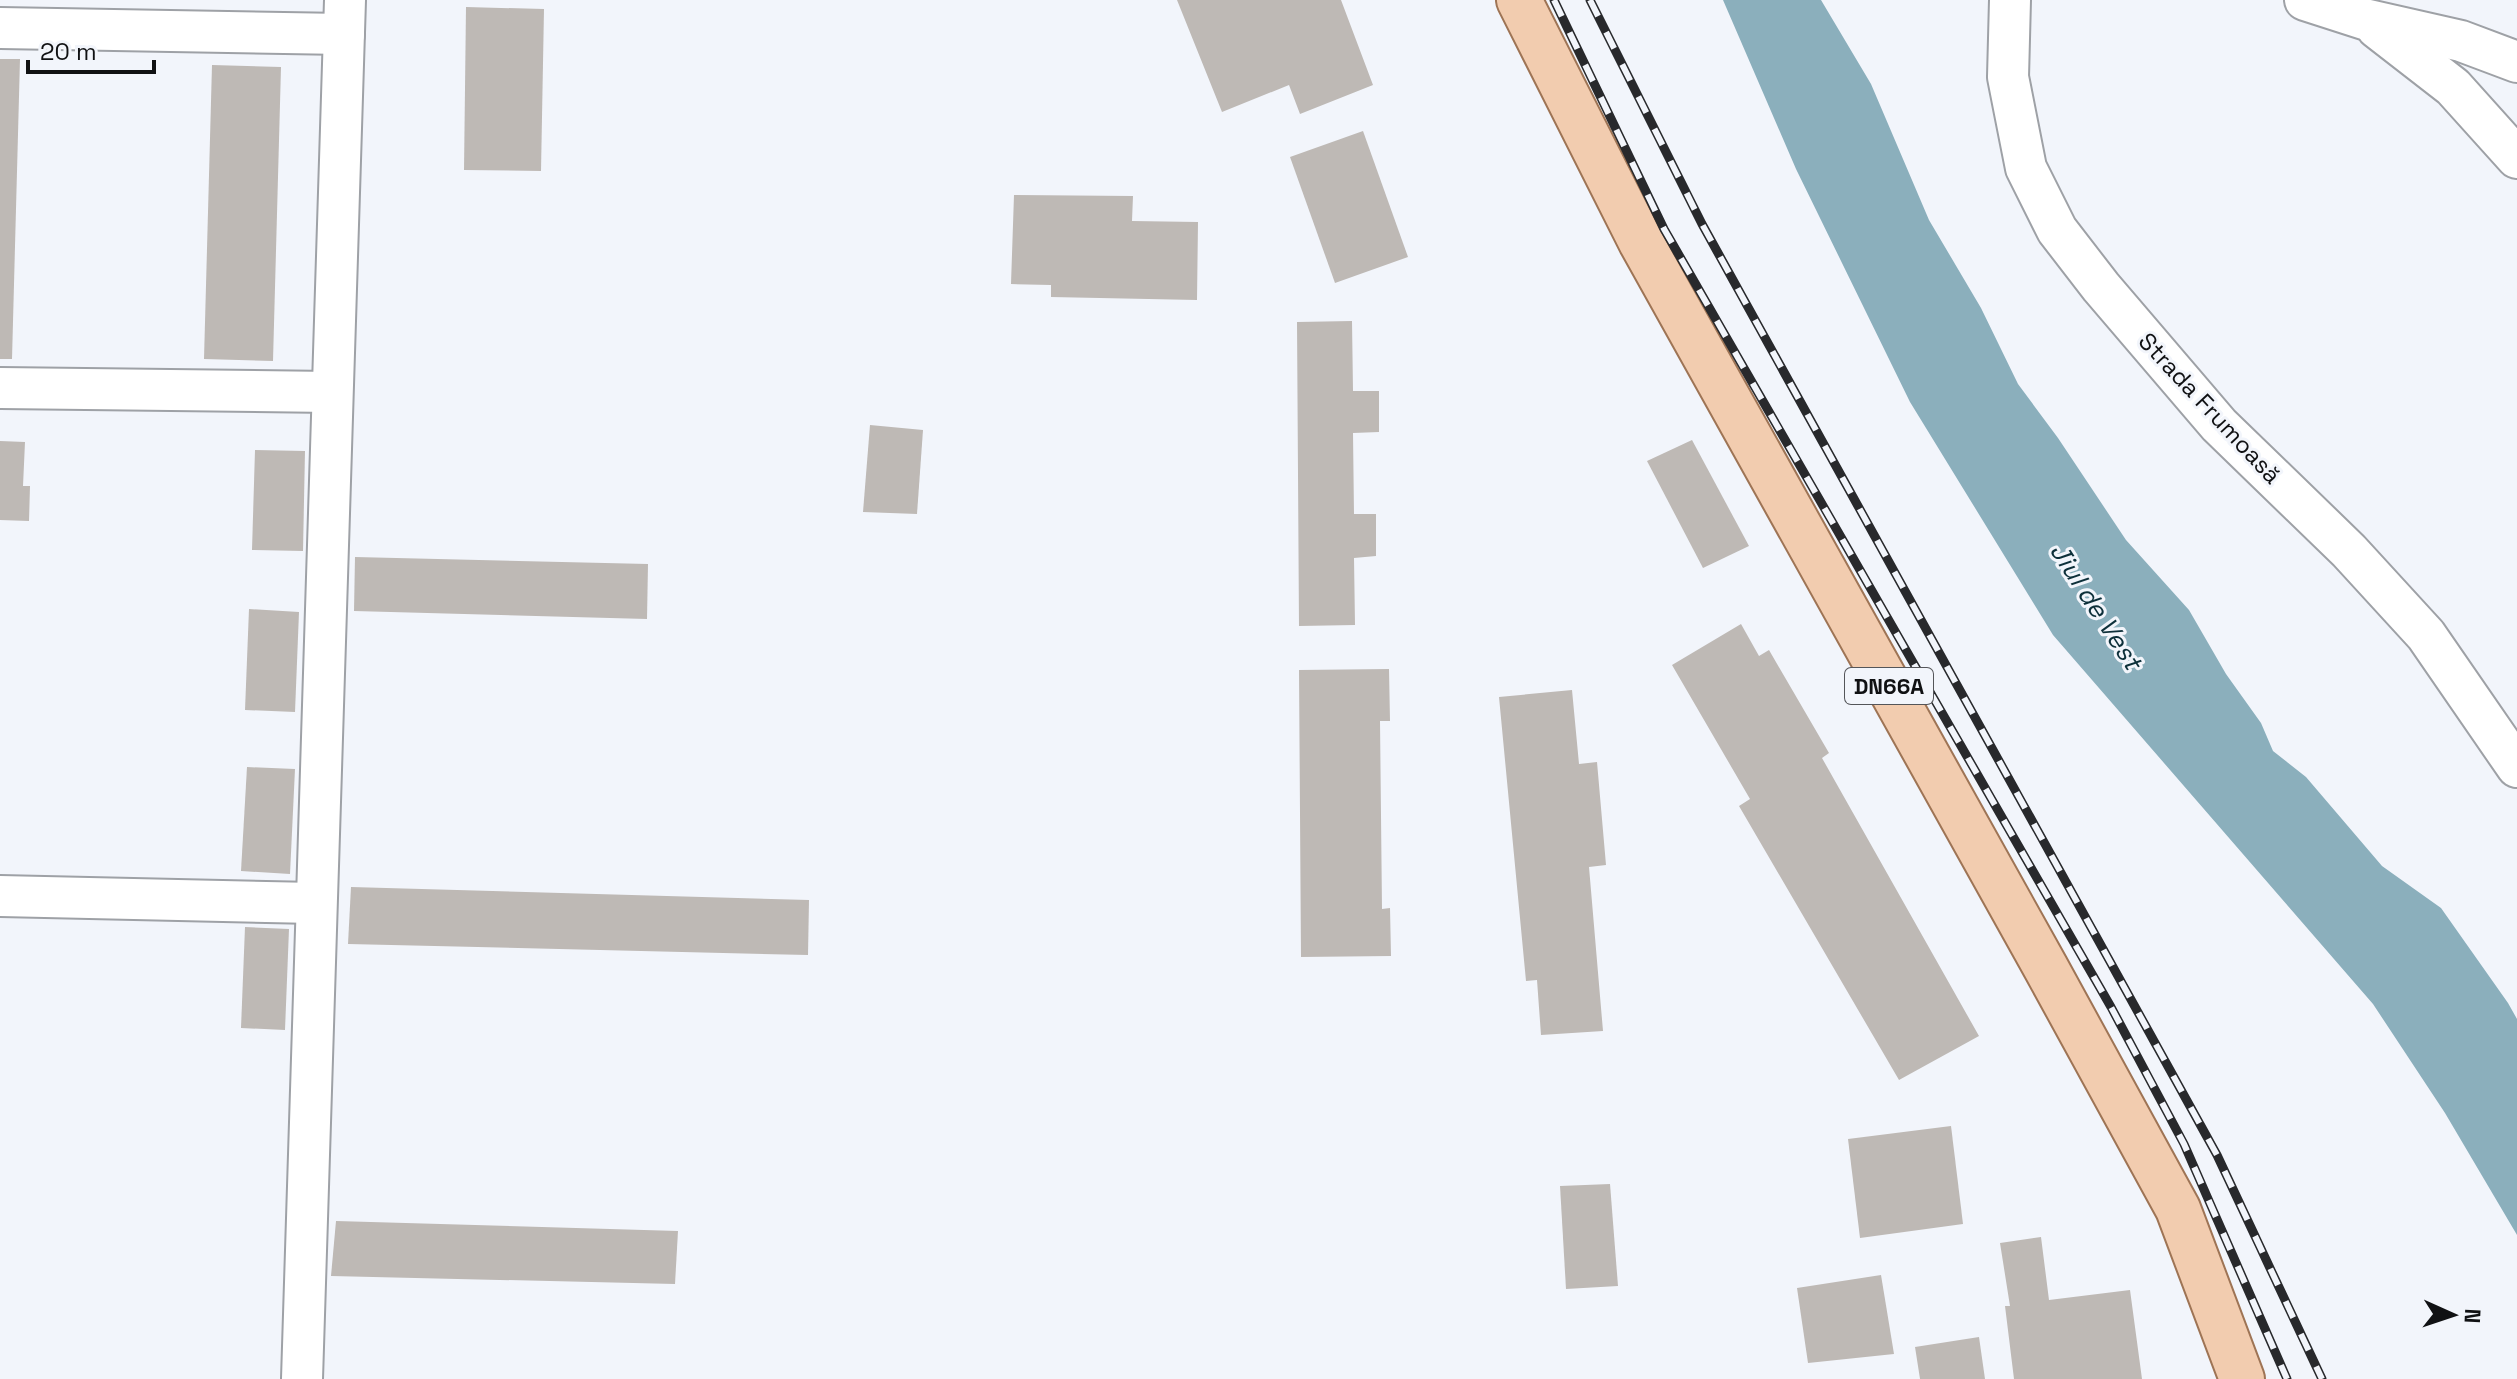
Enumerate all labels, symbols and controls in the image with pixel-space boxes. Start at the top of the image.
scale bar [28,24,154,74]
text: 20 m [40,36,97,67]
street label: Strada Frumoasă [2132,326,2288,490]
water label: Jiul de Vest [2042,536,2151,678]
road number: DN66A [1845,668,1933,704]
north arrow [2413,1275,2493,1355]
text: N [2459,1308,2487,1324]

